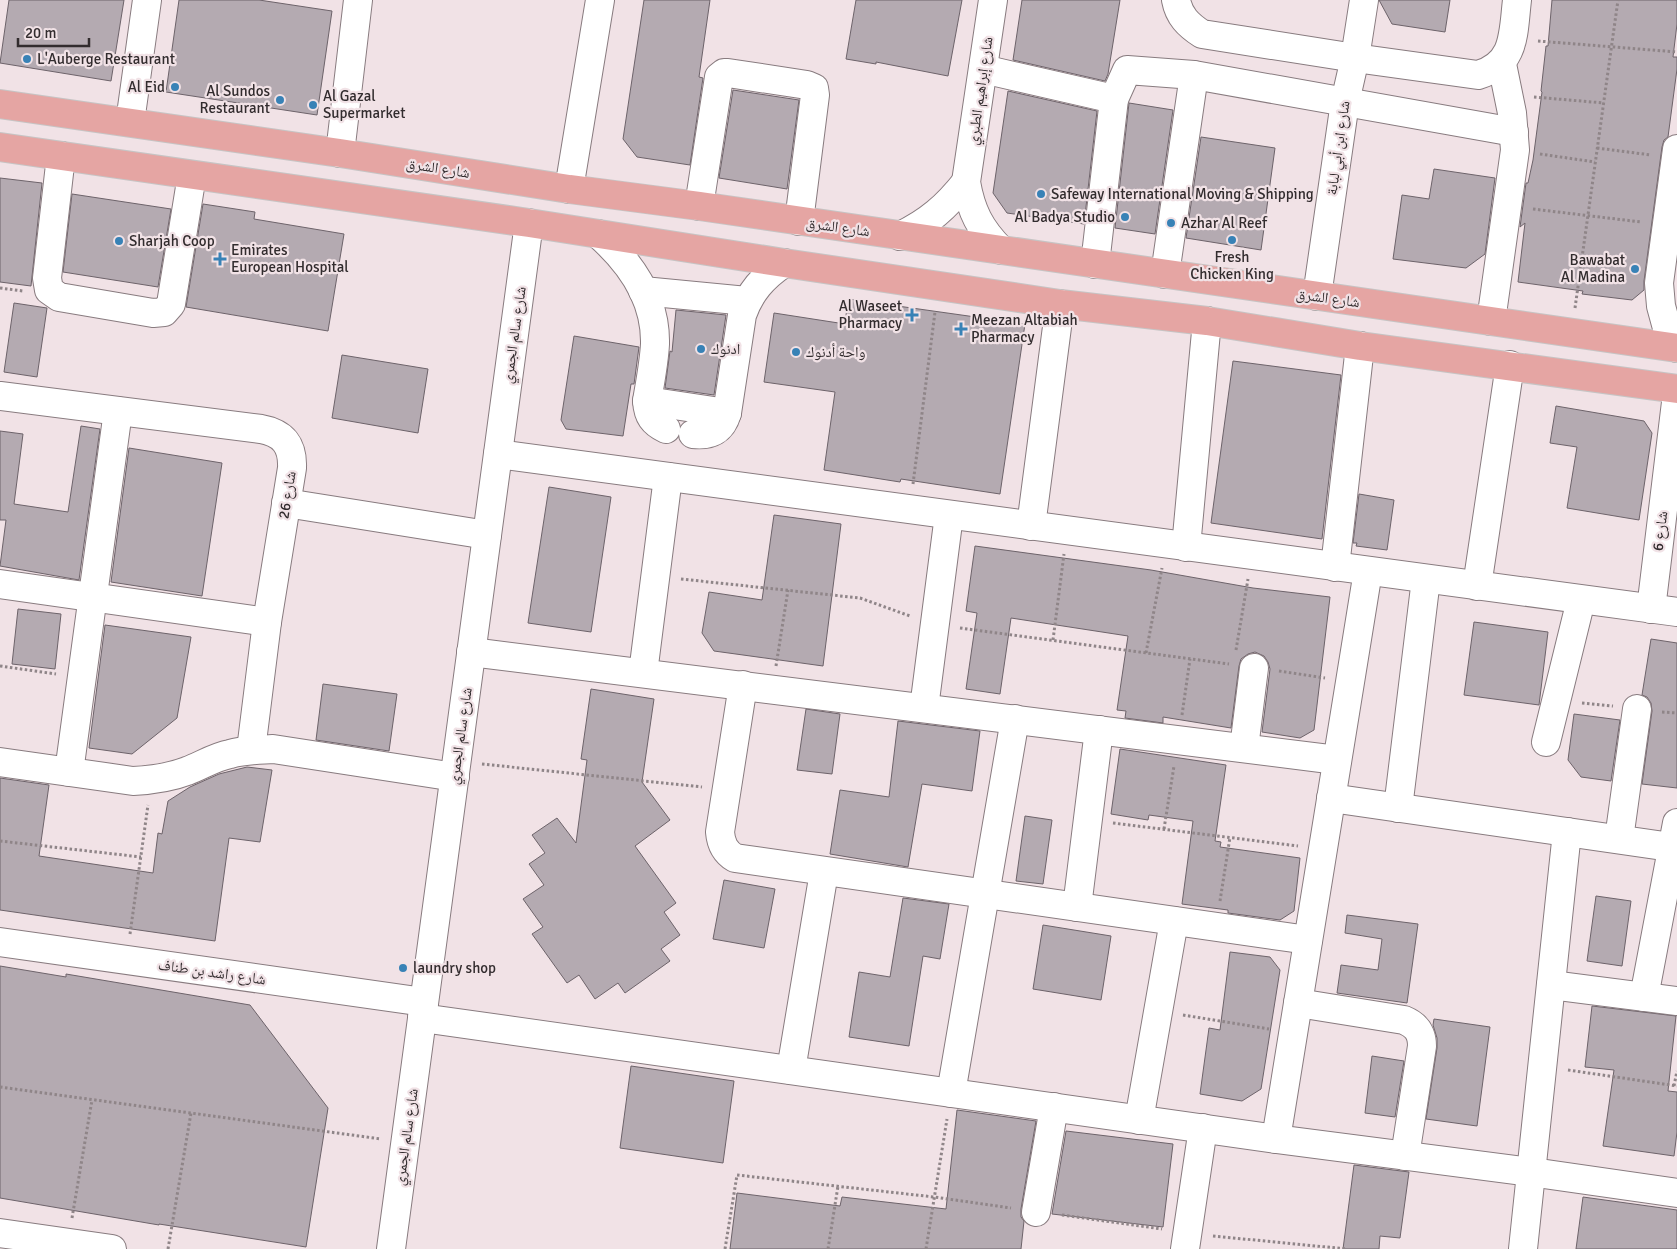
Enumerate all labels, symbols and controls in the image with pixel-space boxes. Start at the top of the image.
scale bar [18,15,89,47]
text: 20 m [25,24,56,42]
street label: شارع إبراهيم الطبري [963,36,999,147]
place label: L'Auberge Restaurant [37,50,175,68]
marker: L'Auberge Restaurant [21,53,33,65]
place label: Al Eid [128,78,165,96]
marker: Al Eid [169,81,181,93]
place label: Al Sundos Restaurant [200,82,270,117]
place label: Al Gazal Supermarket [323,87,406,122]
marker: Al Sundos Restaurant [274,94,286,106]
marker: Al Gazal Supermarket [307,99,319,111]
street label: شارع ابن أبي لبابة [1322,100,1356,197]
street label: شارع الشرق [405,154,471,183]
place label: Safeway International Moving & Shipping [1051,185,1314,203]
marker: Safeway International Moving & Shipping [1035,188,1047,200]
place label: Al Badya Studio [1014,208,1115,226]
marker: Al Badya Studio [1119,211,1131,223]
street label: شارع الشرق [805,214,871,241]
place label: Azhar Al Reef [1181,214,1268,232]
marker: Azhar Al Reef [1165,217,1177,229]
place label: Sharjah Coop [129,232,215,250]
marker: Fresh Chicken King [1226,234,1238,246]
marker: Sharjah Coop [113,235,125,247]
place label: Emirates European Hospital [231,241,349,276]
place label: Fresh Chicken King [1190,248,1274,283]
place label: Bawabat Al Madina [1561,251,1625,286]
marker: Emirates European Hospital [213,252,227,266]
marker: Bawabat Al Madina [1629,263,1641,275]
street label: شارع سالم الجمري [498,285,533,385]
street label: شارع الشرق [1295,285,1361,312]
place label: Al Waseet Pharmacy [839,297,902,332]
marker: Al Waseet Pharmacy [906,309,918,321]
place label: Meezan Altabiah Pharmacy [971,311,1078,346]
marker: Meezan Altabiah Pharmacy [955,323,967,335]
place label: ادنوك [711,340,740,358]
marker: ادنوك [695,343,707,355]
place label: واحة أدنوك [806,343,866,361]
marker: واحة أدنوك [790,346,802,358]
street label: شارع 26 [274,470,301,520]
street label: شارع 6 [1649,510,1672,552]
street label: شارع سالم الجمري [444,686,479,786]
street label: شارع راشد بن طناف [157,956,267,989]
place label: laundry shop [413,959,496,977]
marker: laundry shop [397,962,409,974]
street label: شارع سالم الجمري [390,1087,425,1187]

